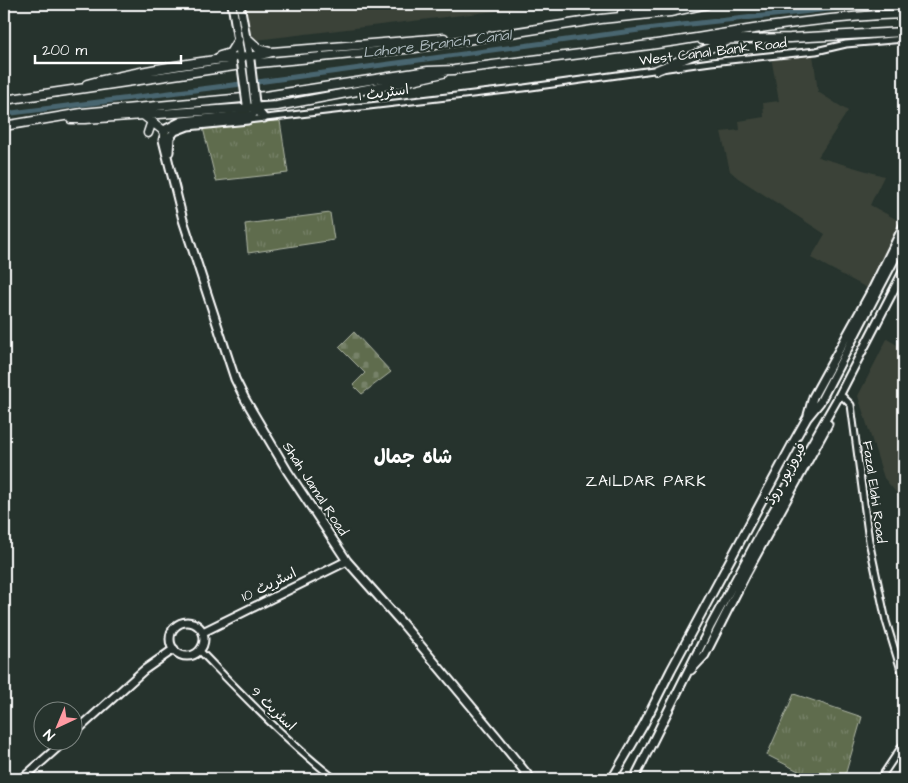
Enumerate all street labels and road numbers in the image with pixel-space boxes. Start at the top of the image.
street label: West Canal Bank Road [638,33,788,71]
street label: اسٹریٹ 1 [358,80,410,106]
street label: Shah Jamal Road [277,438,353,540]
street label: فیروزپور روڈ [761,439,811,509]
street label: Fazal Elahi Road [857,440,891,544]
street label: اسٹریٹ 10 [238,563,300,607]
street label: اسٹریٹ 9 [246,682,300,736]

